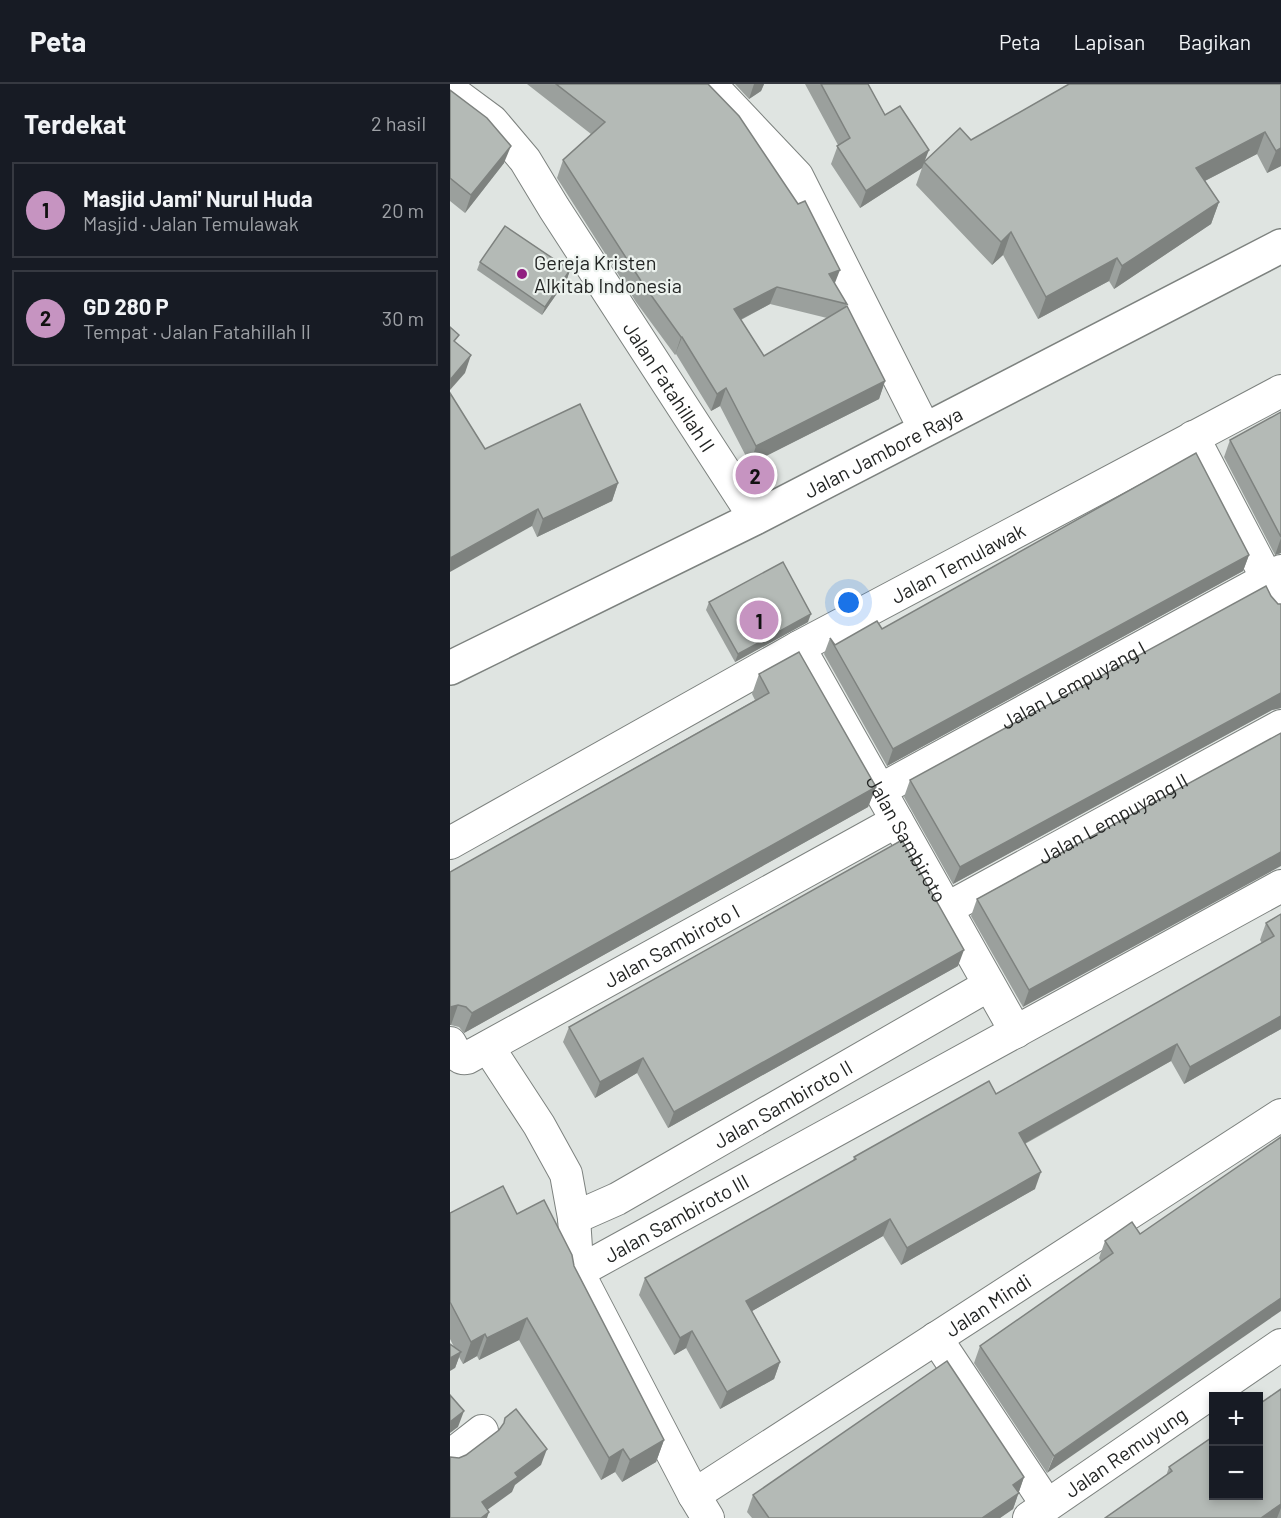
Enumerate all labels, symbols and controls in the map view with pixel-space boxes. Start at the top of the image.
text: Peta [30,24,86,58]
text: Peta [999,29,1040,54]
text: Lapisan [1073,29,1145,54]
text: Bagikan [1178,29,1251,54]
text: Terdekat [24,108,126,139]
text: 2 hasil [371,111,426,135]
text: Masjid Jami' Nurul Huda [83,185,313,211]
text: 1 [42,198,49,222]
text: 20 m [381,198,424,222]
text: Masjid · Jalan Temulawak [83,211,299,235]
place label: Gereja Kristen Alkitab Indonesia [534,250,682,297]
marker: Gereja Kristen Alkitab Indonesia [515,267,529,281]
text: GD 280 P [83,293,169,319]
text: 2 [40,306,51,330]
text: 30 m [382,306,424,330]
street label: Jalan Fatahillah II [619,317,721,456]
text: Tempat · Jalan Fatahillah II [83,319,311,343]
street label: Jalan Jambore Raya [800,401,966,503]
pin: 2 [736,452,774,498]
street label: Jalan Temulawak [887,517,1029,608]
your location [834,588,863,617]
pin: 1 [740,598,778,642]
street label: Jalan Lempuyang I [996,635,1150,734]
street label: Jalan Lempuyang II [1034,767,1192,868]
street label: Jalan Sambiroto [862,771,952,906]
street label: Jalan Sambiroto I [600,898,743,992]
street label: Jalan Sambiroto II [709,1054,856,1153]
street label: Jalan Sambiroto III [600,1169,753,1267]
street label: Jalan Mindi [940,1268,1035,1341]
map controls [1209,1392,1263,1500]
button: + [1209,1392,1263,1446]
street label: Jalan Remuyung [1060,1401,1191,1502]
button: − [1209,1446,1263,1500]

